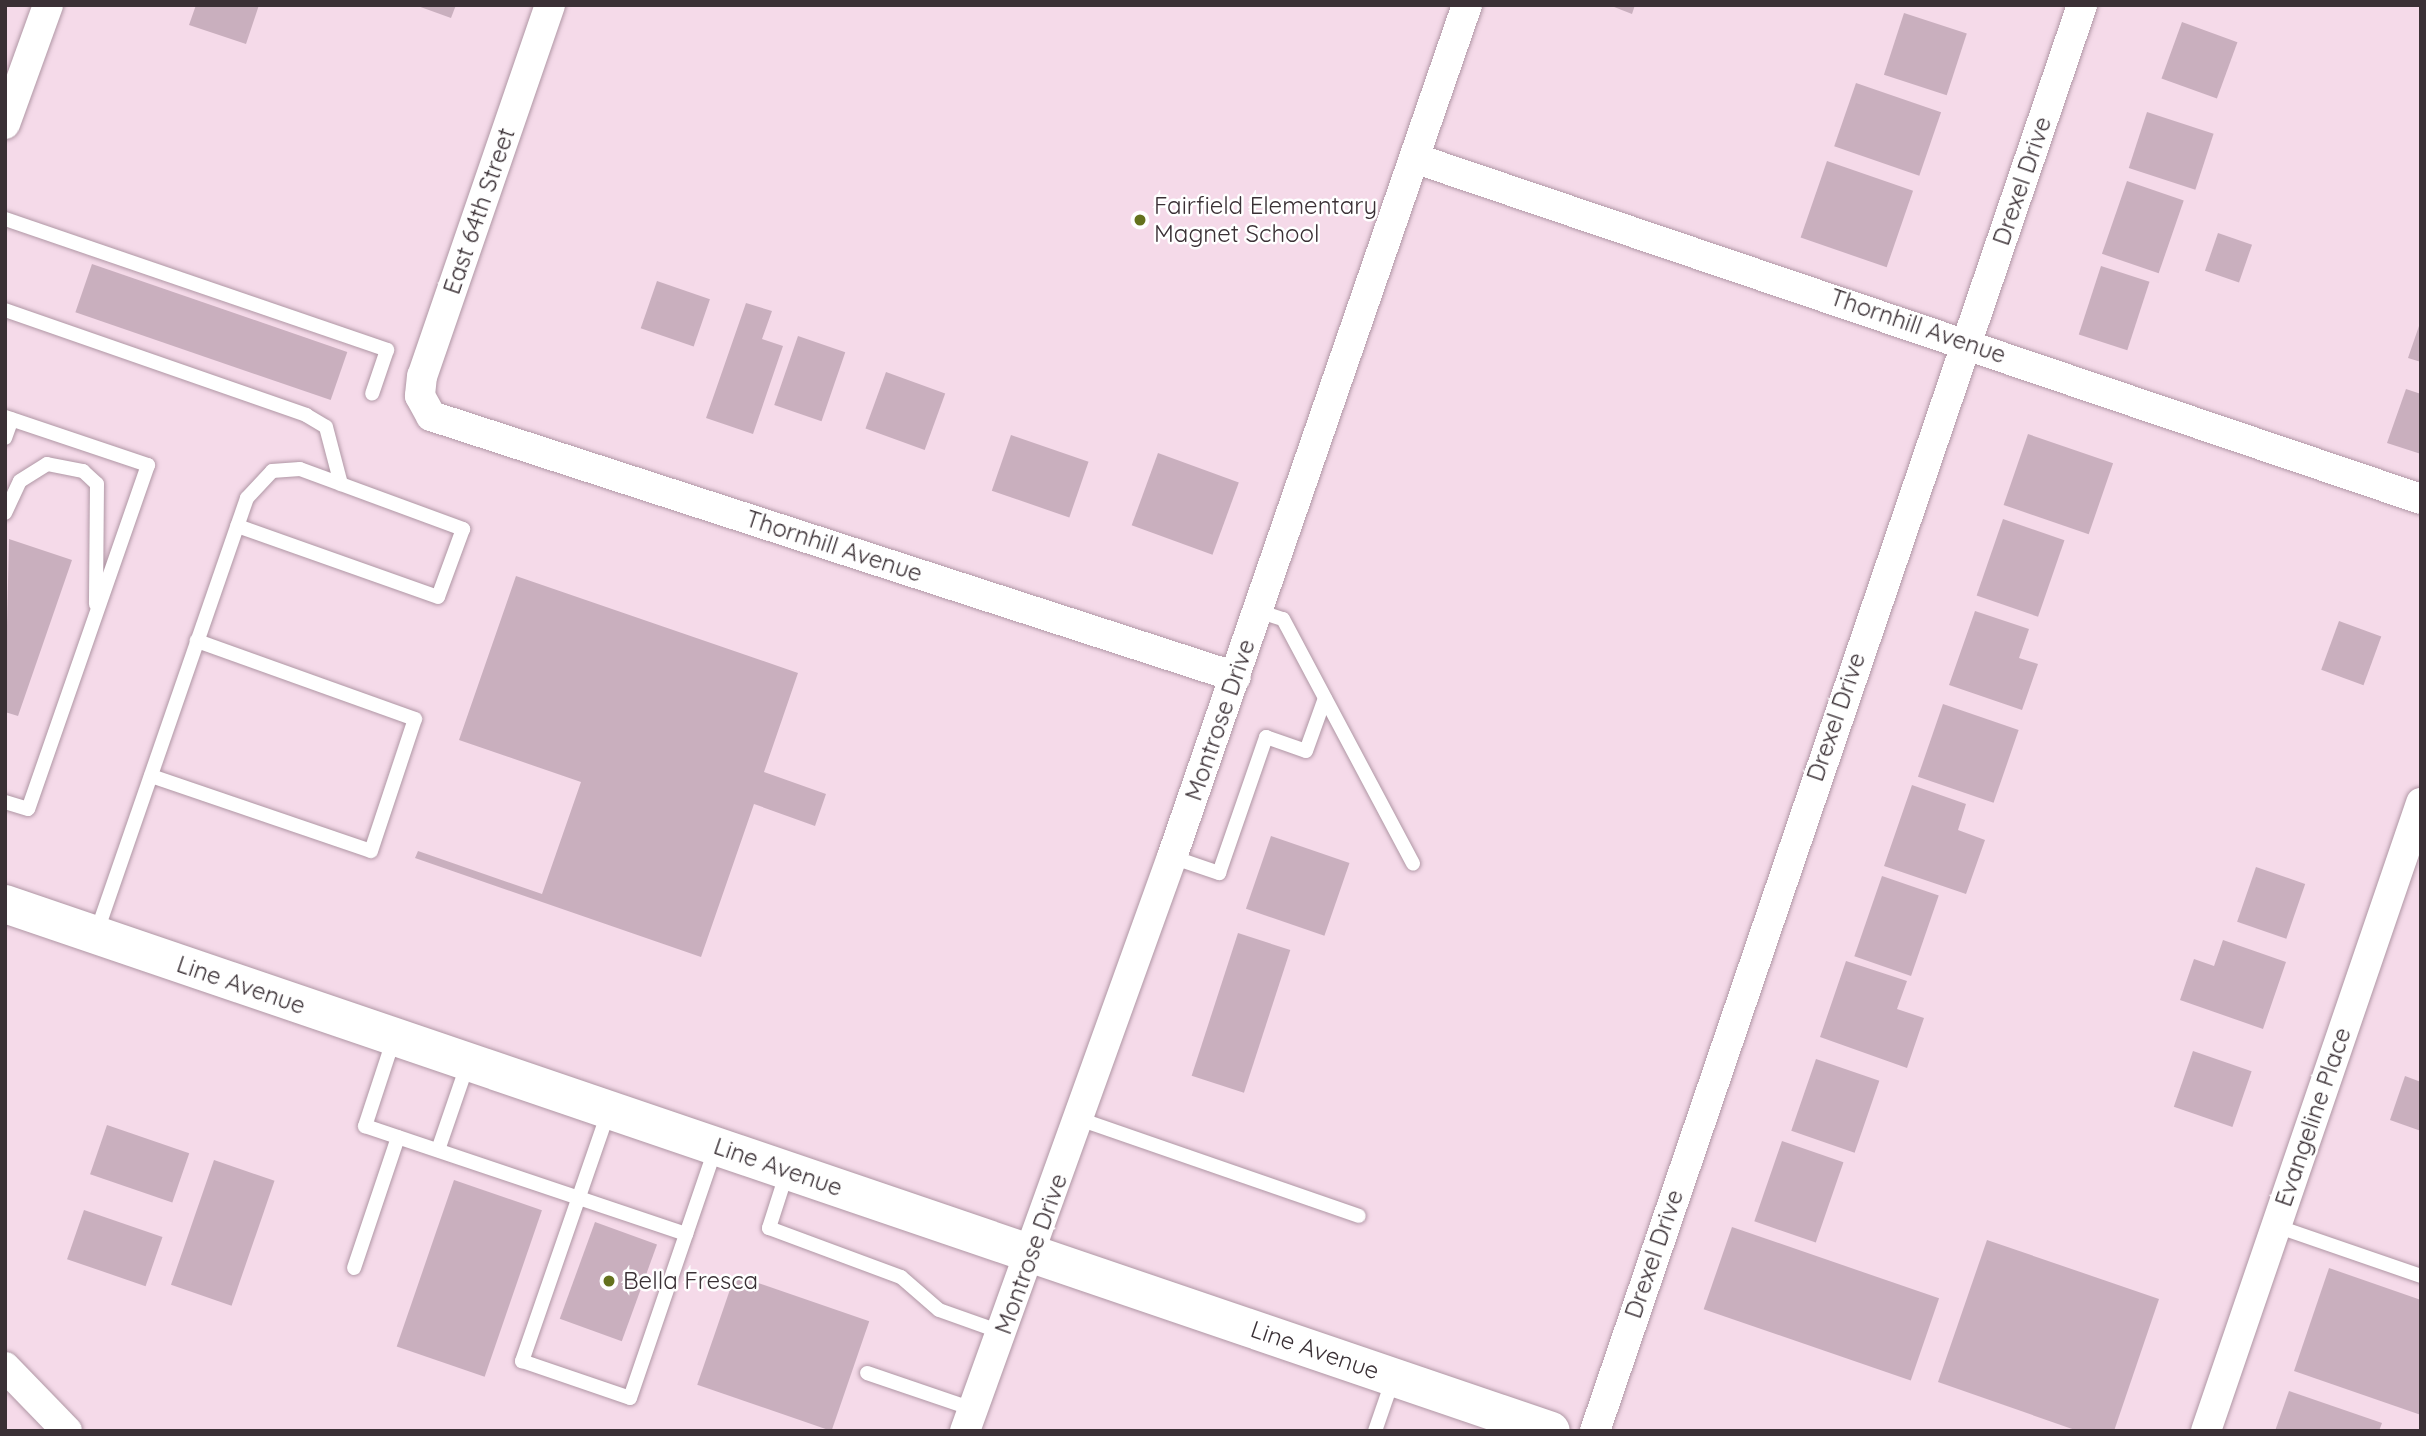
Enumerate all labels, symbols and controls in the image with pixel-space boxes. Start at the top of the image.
street label: Drexel Drive [1987,113,2057,249]
street label: East 64th Street [437,124,521,298]
place label: Fairfield Elementary Magnet School [1154,192,1377,248]
marker: Fairfield Elementary Magnet School [1132,212,1148,228]
street label: Thornhill Avenue [1826,282,2010,370]
street label: Thornhill Avenue [742,504,926,588]
street label: Montrose Drive [1179,636,1261,804]
street label: Drexel Drive [1801,649,1871,785]
street label: Line Avenue [173,950,309,1020]
street label: Evangeline Place [2269,1024,2357,1210]
street label: Line Avenue [710,1132,846,1202]
street label: Montrose Drive [989,1170,1073,1338]
street label: Drexel Drive [1619,1186,1689,1322]
place label: Bella Fresca [623,1267,758,1295]
marker: Bella Fresca [601,1273,617,1289]
street label: Line Avenue [1247,1315,1383,1385]

